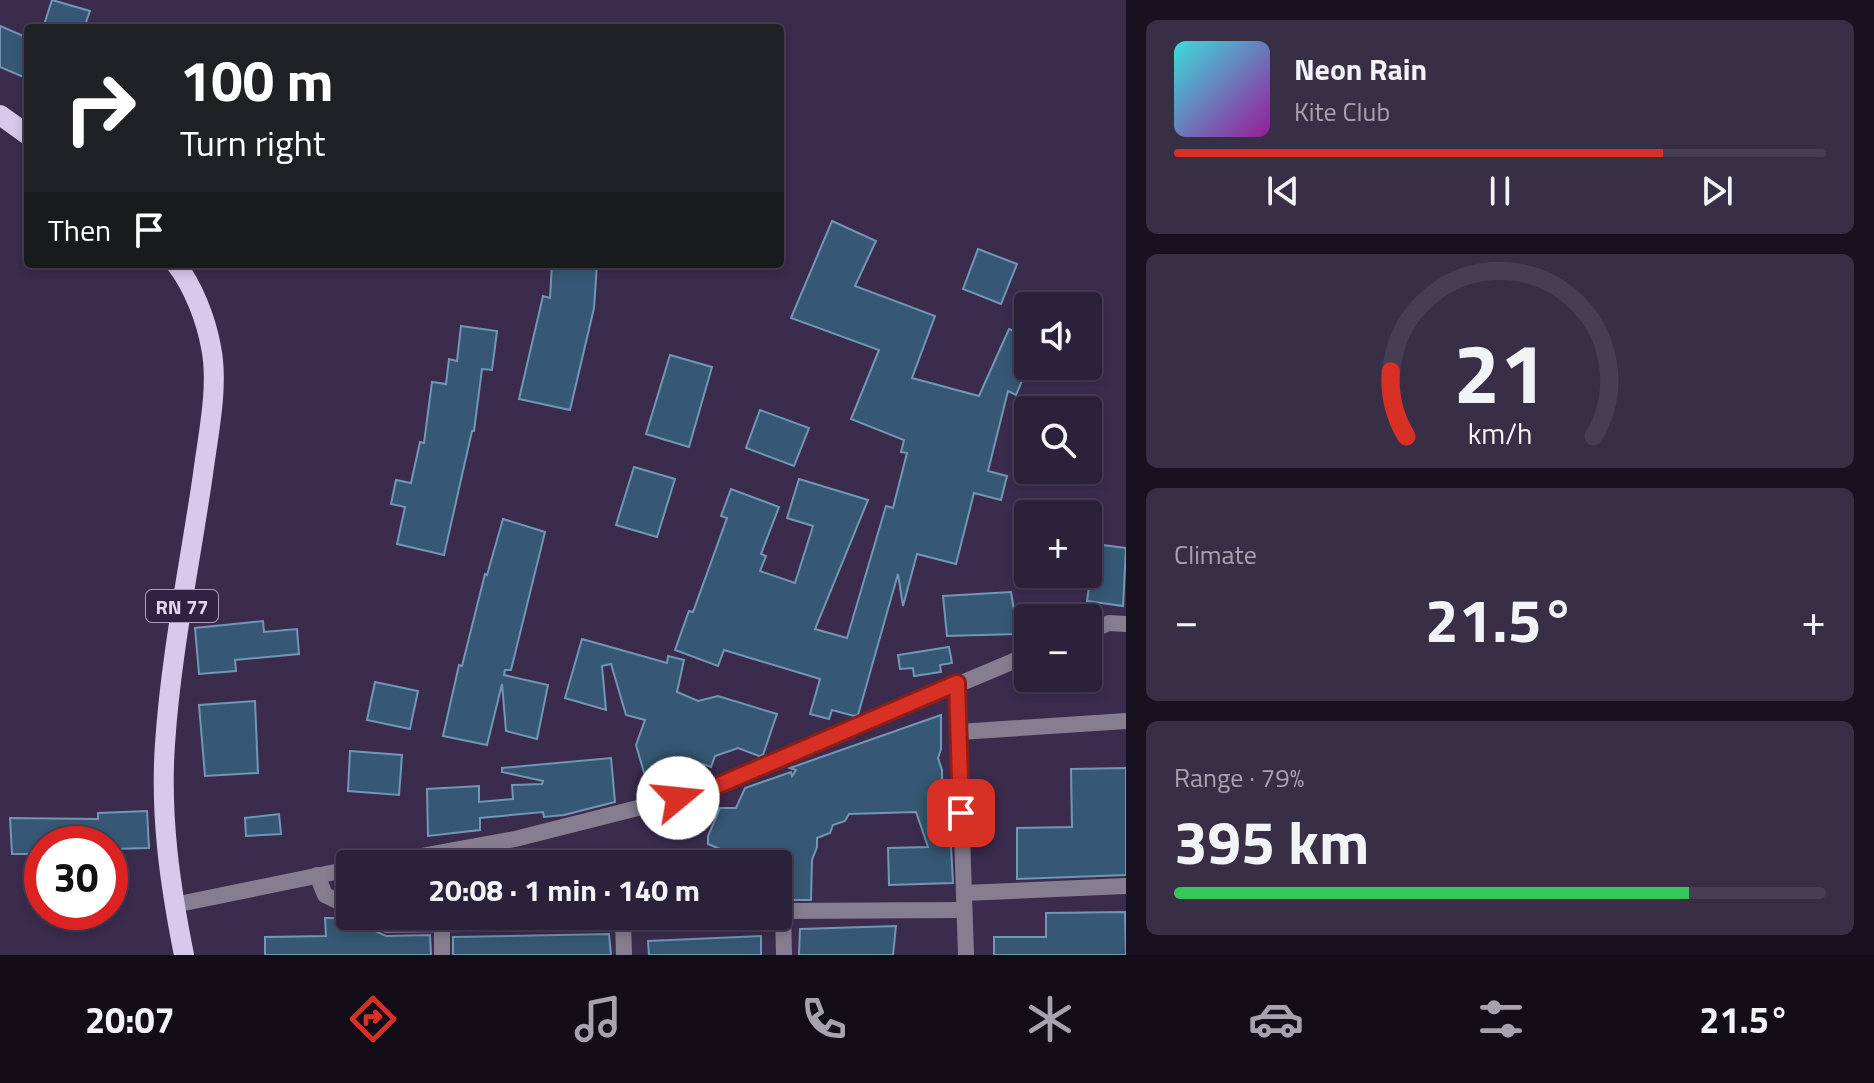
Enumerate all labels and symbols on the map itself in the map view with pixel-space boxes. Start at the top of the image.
road number: RN 77 [146,590,218,622]
position arrow [636,756,720,840]
pin [927,779,995,847]
speed limit sign: 30 [24,826,128,930]

